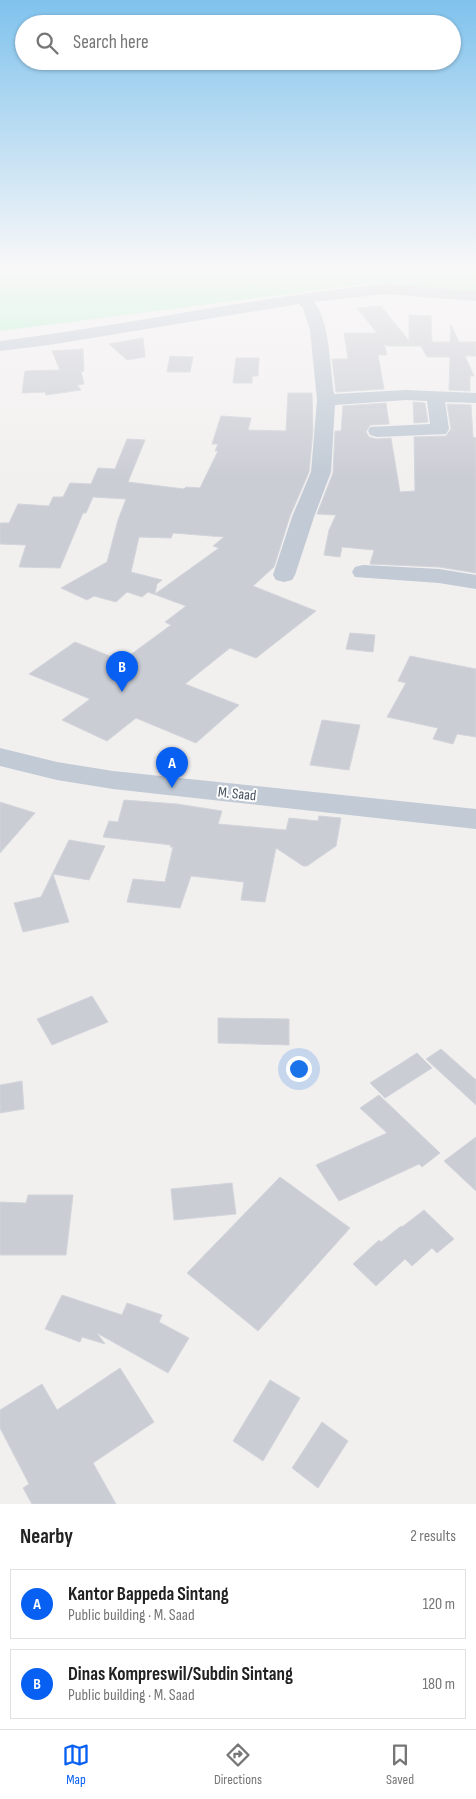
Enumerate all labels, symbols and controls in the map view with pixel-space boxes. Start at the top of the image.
search box [15,15,461,70]
icon: search [33,29,61,57]
text: Search here [73,31,149,54]
pin: B [106,651,138,692]
pin: A [156,747,188,788]
street label: M. Saad [217,783,257,805]
your location [286,1056,312,1082]
text: Nearby [20,1524,73,1549]
text: 2 results [410,1527,456,1546]
text: Kantor Bappeda Sintang [68,1583,229,1606]
text: A [33,1595,41,1614]
text: 120 m [423,1595,455,1614]
text: Public building · M. Saad [68,1606,195,1625]
text: Dinas Kompreswil/Subdin Sintang [68,1663,293,1686]
text: B [33,1675,41,1694]
text: 180 m [422,1675,455,1694]
text: Public building · M. Saad [68,1686,195,1705]
tab: Map [62,1741,90,1788]
tab: Directions [214,1741,262,1788]
tab: Saved [386,1741,414,1788]

